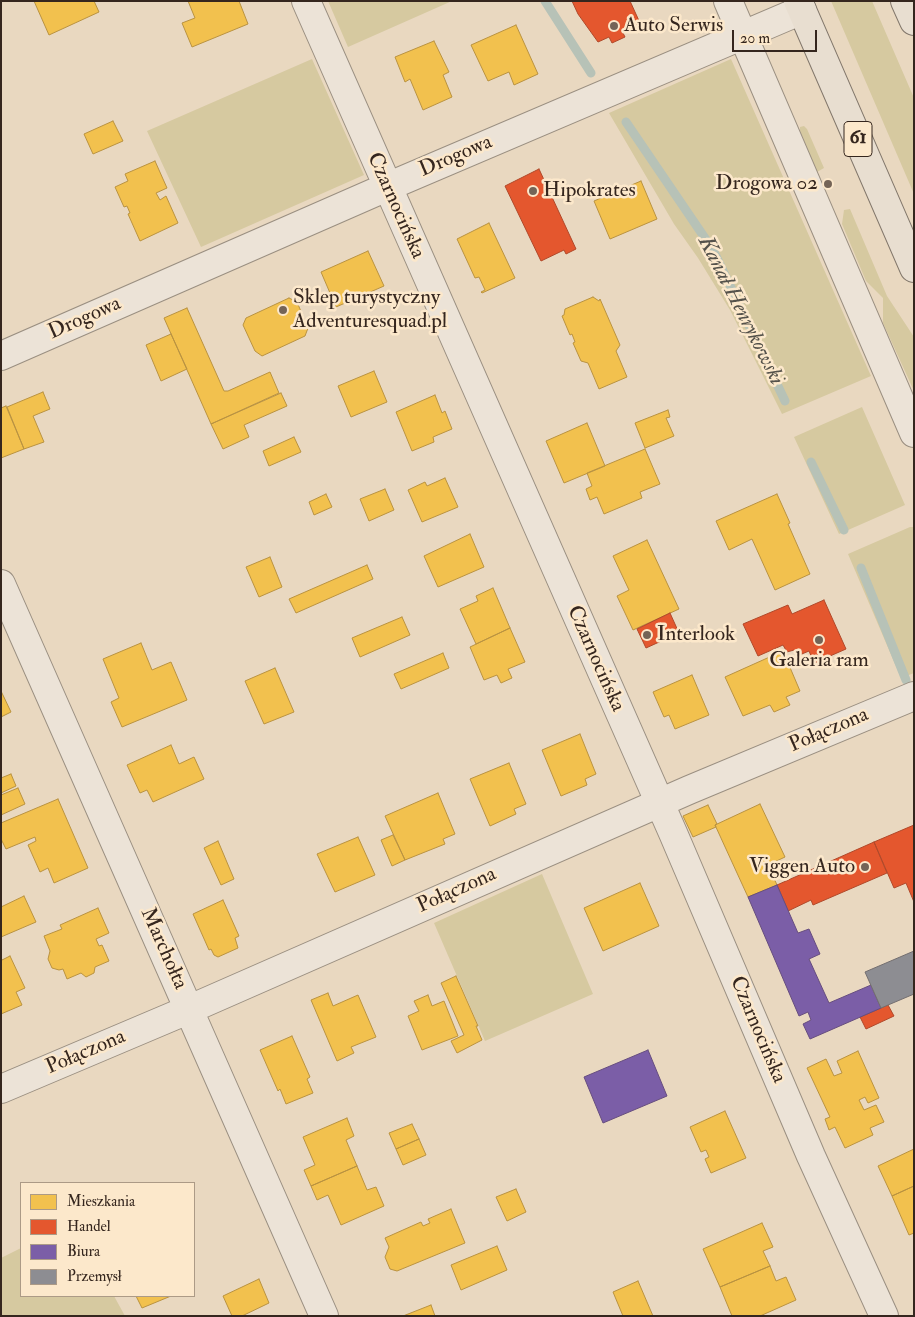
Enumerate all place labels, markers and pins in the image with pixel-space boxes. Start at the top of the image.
place label: Auto Serwis [624,13,723,39]
marker: Auto Serwis [608,20,620,32]
place label: Drogowa 02 [715,171,818,197]
place label: Hipokrates [543,178,636,204]
marker: Drogowa 02 [822,178,834,190]
marker: Hipokrates [527,185,539,197]
place label: Sklep turystyczny Adventuresquad.pl [293,285,447,335]
marker: Sklep turystyczny Adventuresquad.pl [277,304,289,316]
place label: Interlook [657,622,735,648]
marker: Interlook [641,629,653,641]
marker: Galeria ram [813,634,825,646]
place label: Galeria ram [769,648,869,674]
place label: Viggen Auto [749,854,855,880]
marker: Viggen Auto [859,861,871,873]

